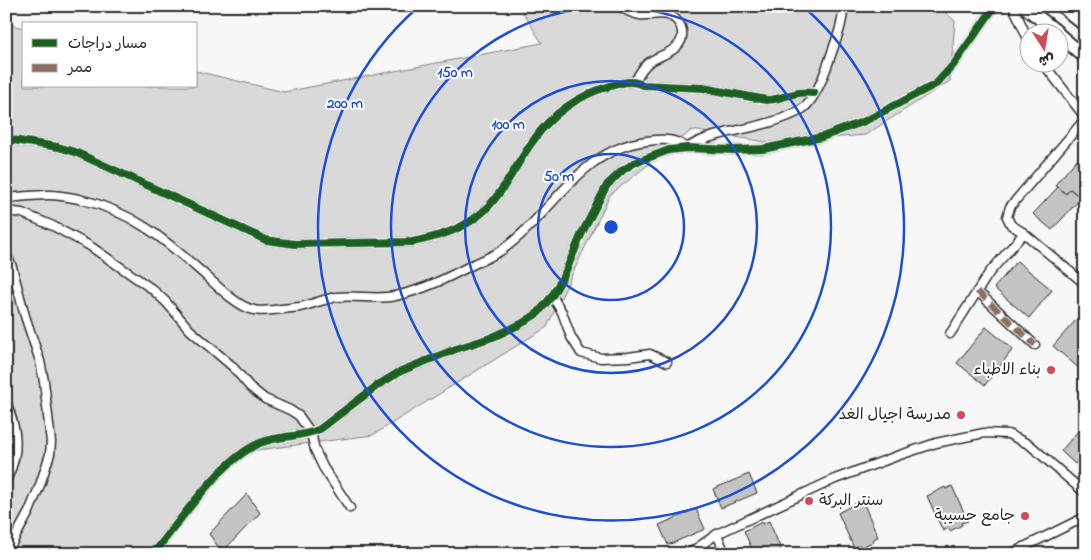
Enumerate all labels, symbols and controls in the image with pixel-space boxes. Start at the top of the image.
legend [22,22,198,88]
north arrow [1018,22,1068,72]
text: مسار دراجات [68,33,147,55]
text: ش [1037,47,1056,71]
text: ممر [66,57,92,79]
text: 150 m [437,62,473,84]
text: 200 m [326,93,363,115]
text: 100 m [491,114,525,136]
text: 50 m [544,166,575,188]
centre of rings [602,218,620,236]
place label: بناء الاطباء [973,358,1041,382]
marker: بناء الاطباء [1045,364,1057,376]
place label: مدرسة اجيال الغد [839,403,951,427]
marker: مدرسة اجيال الغد [955,409,967,421]
place label: سنتر البركة [819,489,883,513]
marker: سنتر البركة [803,495,815,507]
place label: جامع حسيبة [935,504,1015,528]
marker: جامع حسيبة [1019,510,1031,522]

